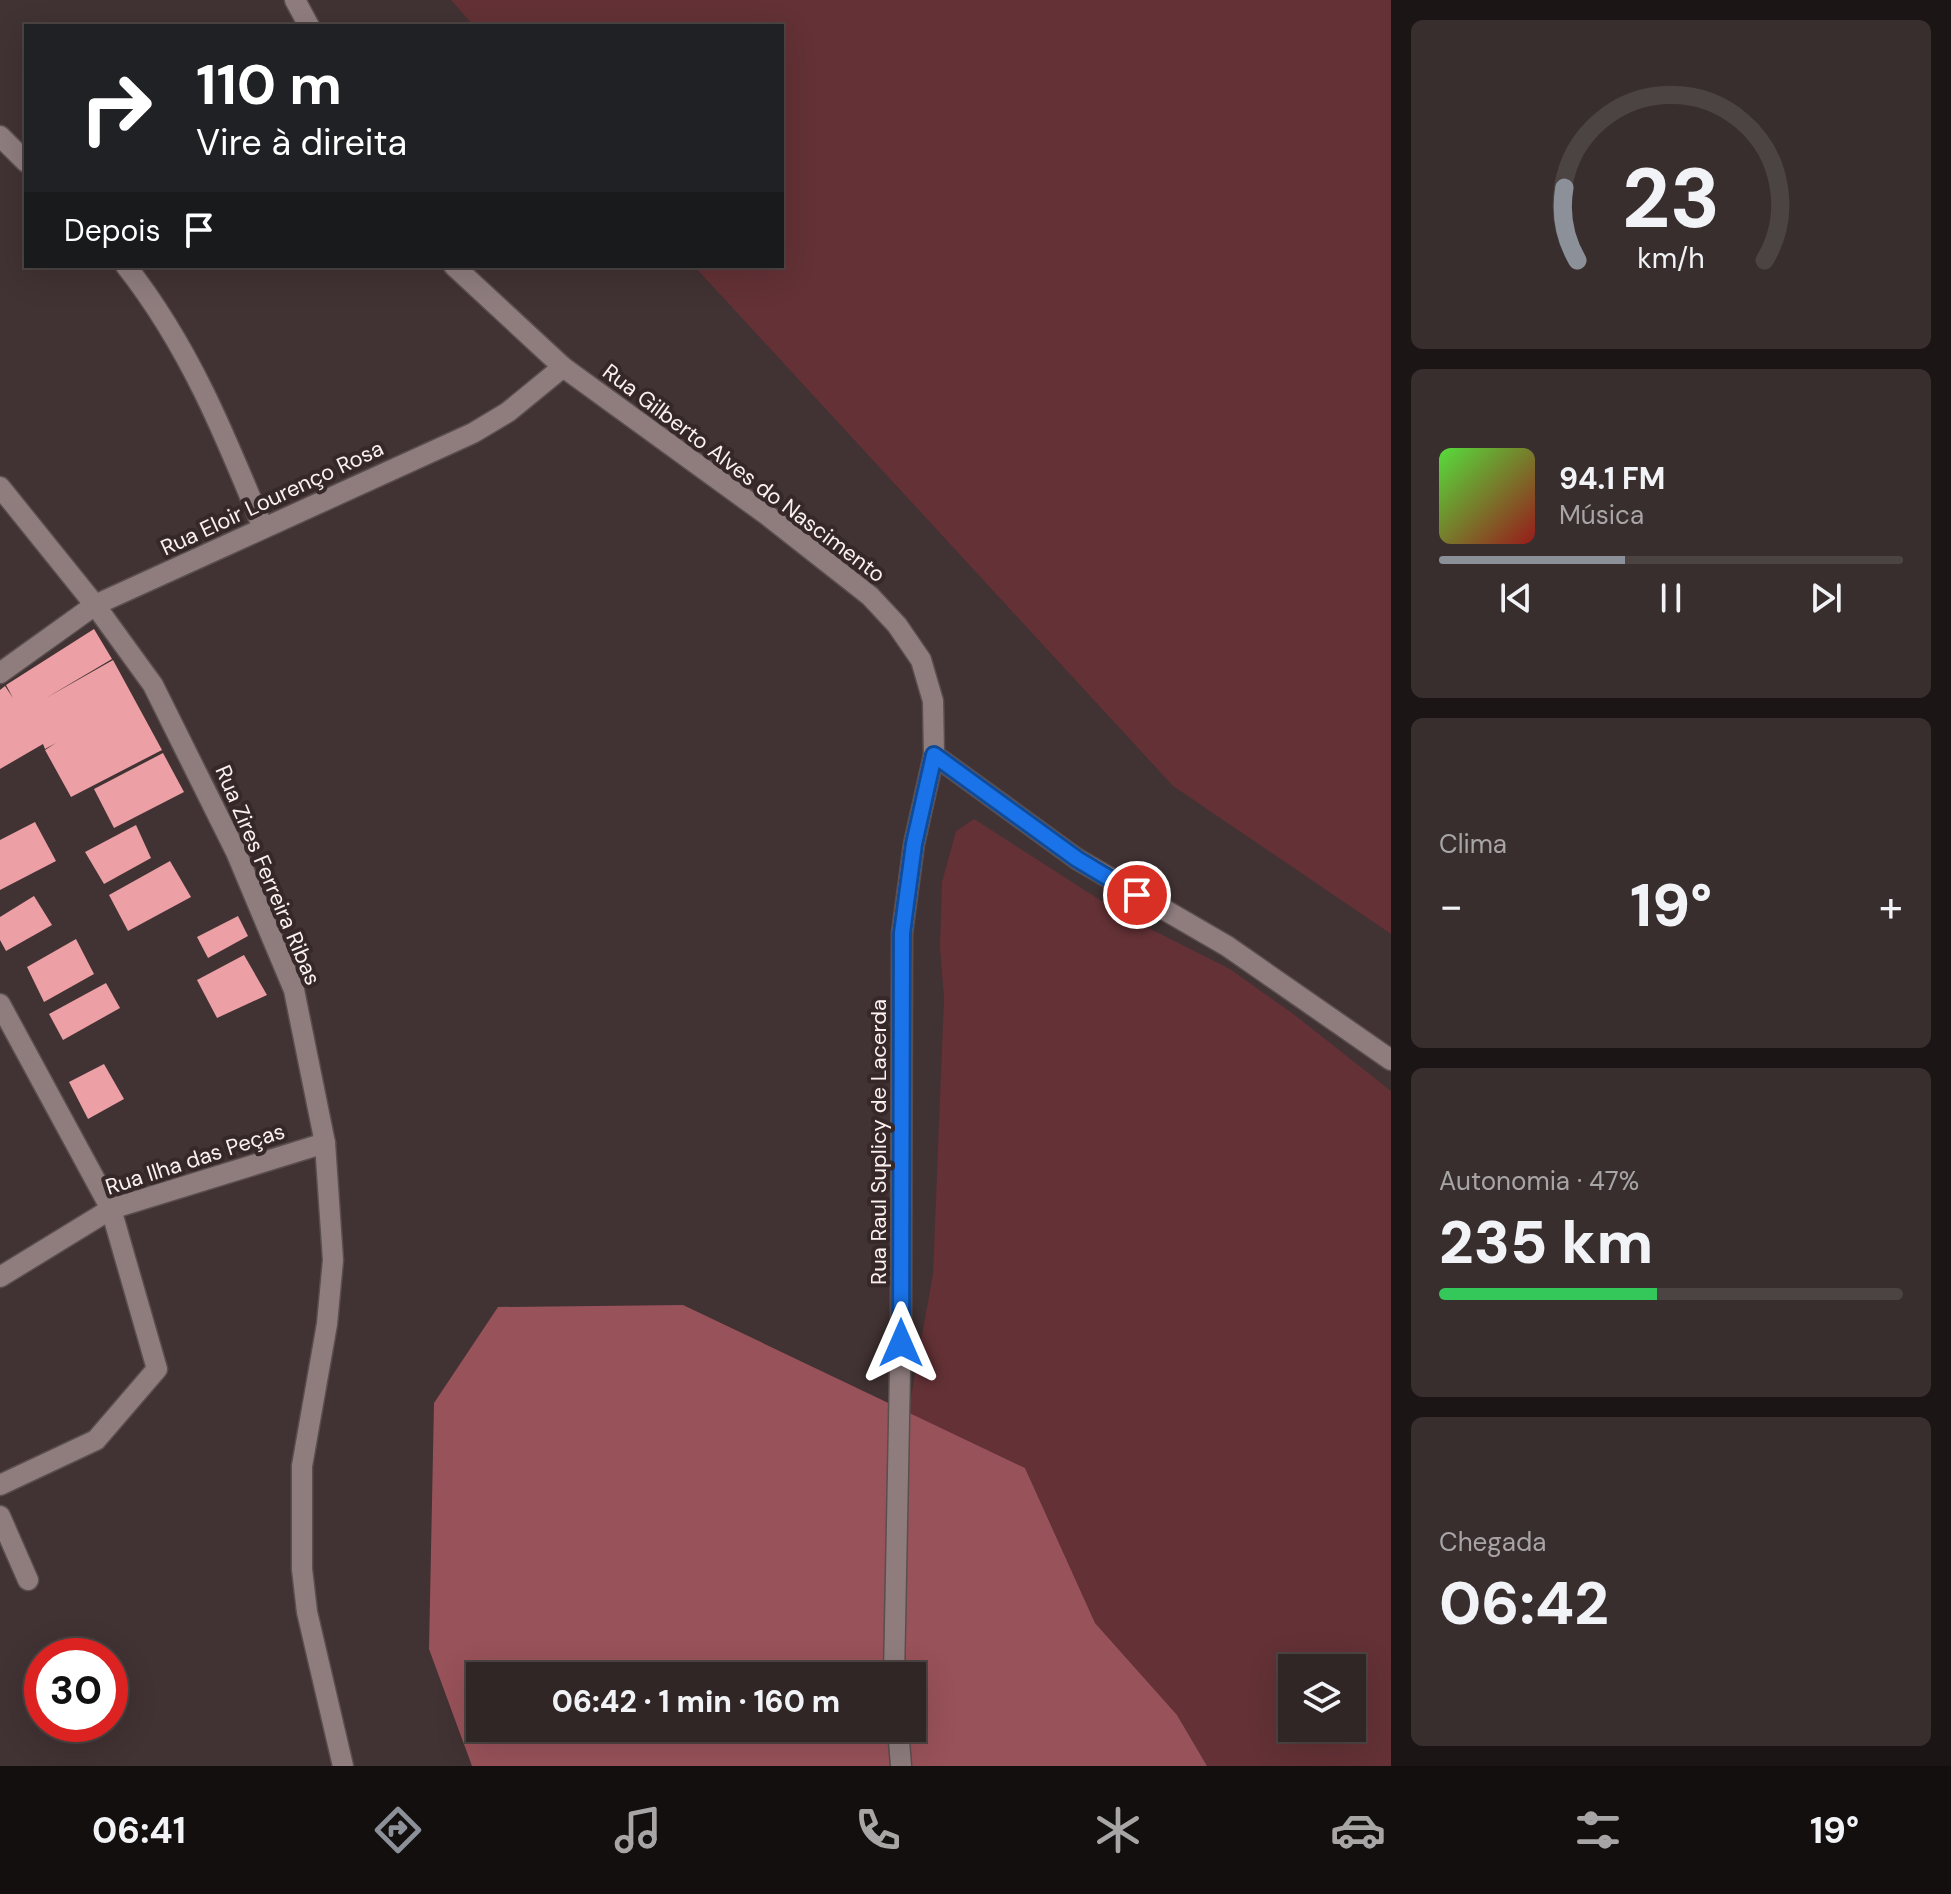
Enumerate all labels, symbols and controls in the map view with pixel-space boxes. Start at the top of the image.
text: 110 m [196,48,342,121]
icon: right [64,56,168,160]
text: Vire à direita [196,119,407,166]
text: 23 [1622,143,1720,252]
icon: arrive [177,208,221,252]
text: Depois [64,211,161,250]
text: km/h [1637,240,1705,277]
street label: Rua Gilberto Alves do Nascimento [597,357,891,589]
street label: Rua Eloir Lourenço Rosa [156,434,388,562]
text: 94.1 FM [1559,459,1665,498]
text: Música [1559,498,1644,532]
icon: previous [1494,576,1538,620]
icon: pause [1649,576,1693,620]
icon: next [1804,576,1848,620]
street label: Rua Zires Ferreira Ribas [208,761,328,989]
text: Clima [1439,827,1507,861]
pin [1103,861,1171,929]
text: 19° [1630,866,1712,945]
icon: arrive [1115,873,1159,917]
text: − [1439,877,1463,935]
text: + [1879,877,1903,935]
street label: Rua Raul Suplicy de Lacerda [864,999,893,1285]
street label: Rua Ilha das Peças [102,1116,288,1202]
text: Autonomia · 47% [1439,1164,1639,1198]
text: 235 km [1439,1203,1653,1282]
position arrow [859,1301,943,1385]
text: Chegada [1439,1525,1546,1559]
text: 06:42 [1439,1564,1609,1643]
speed limit sign: 30 [24,1638,128,1742]
map controls [1278,1654,1366,1742]
button: layers [1278,1654,1366,1742]
text: 06:42 · 1 min · 160 m [552,1682,840,1721]
icon: directions [370,1802,426,1858]
icon: music [610,1802,666,1858]
icon: phone [850,1802,906,1858]
icon: climate [1090,1802,1146,1858]
icon: car [1330,1802,1386,1858]
icon: filters [1570,1802,1626,1858]
text: 06:41 [92,1807,186,1854]
text: 19° [1810,1807,1859,1854]

